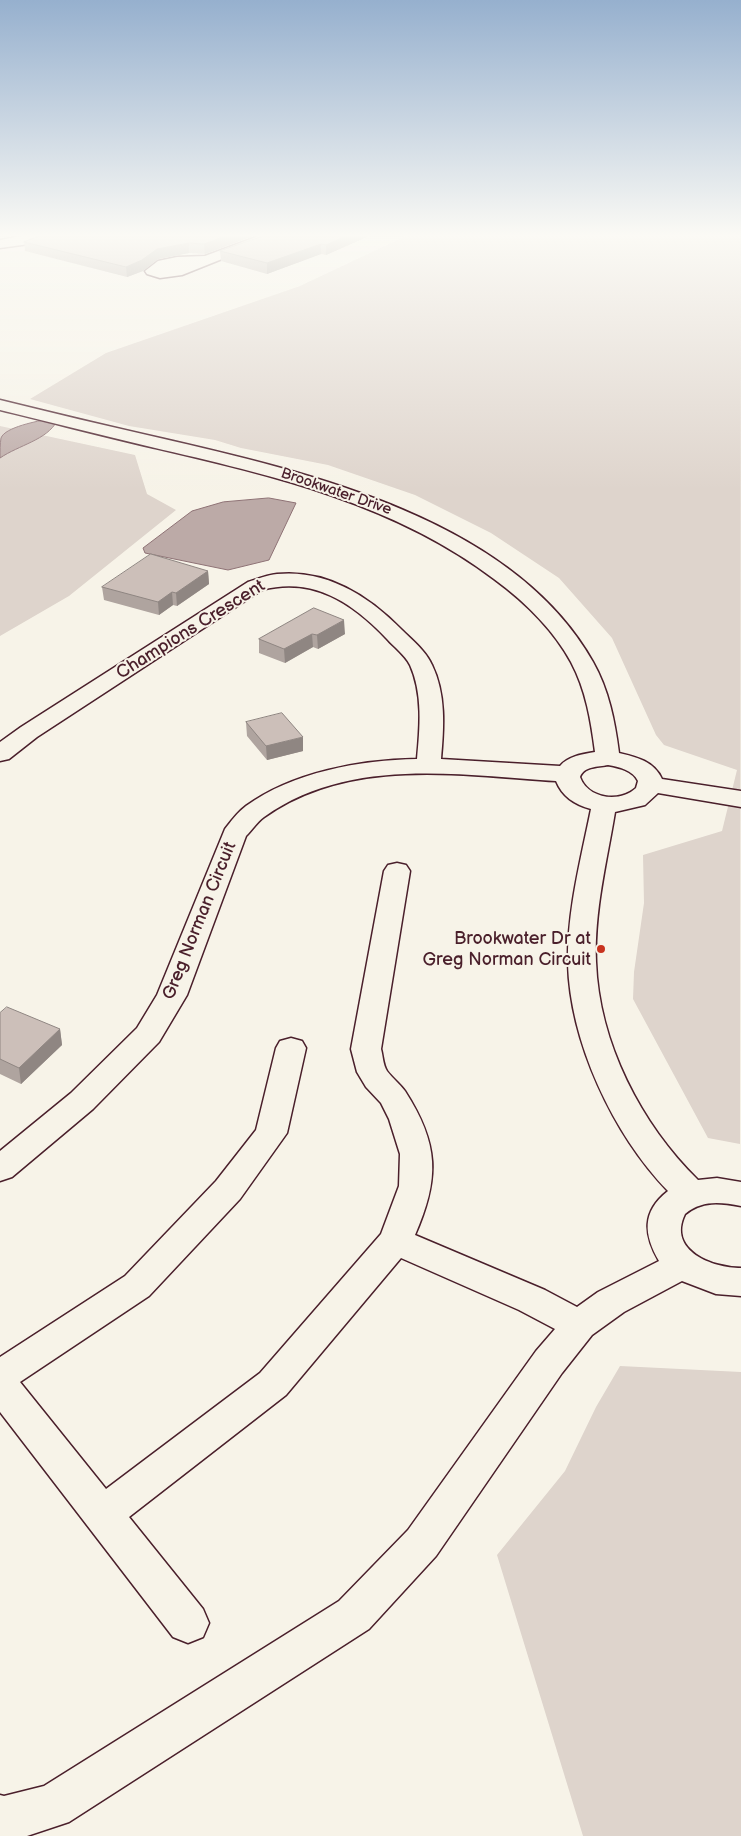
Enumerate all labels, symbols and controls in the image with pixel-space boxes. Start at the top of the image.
street label: Brookwater Drive [278,465,394,519]
street label: Champions Crescent [113,576,269,684]
street label: Greg Norman Circuit [158,839,242,1003]
place label: Brookwater Dr at Greg Norman Circuit [423,928,591,971]
marker: Brookwater Dr at Greg Norman Circuit [595,943,607,955]

